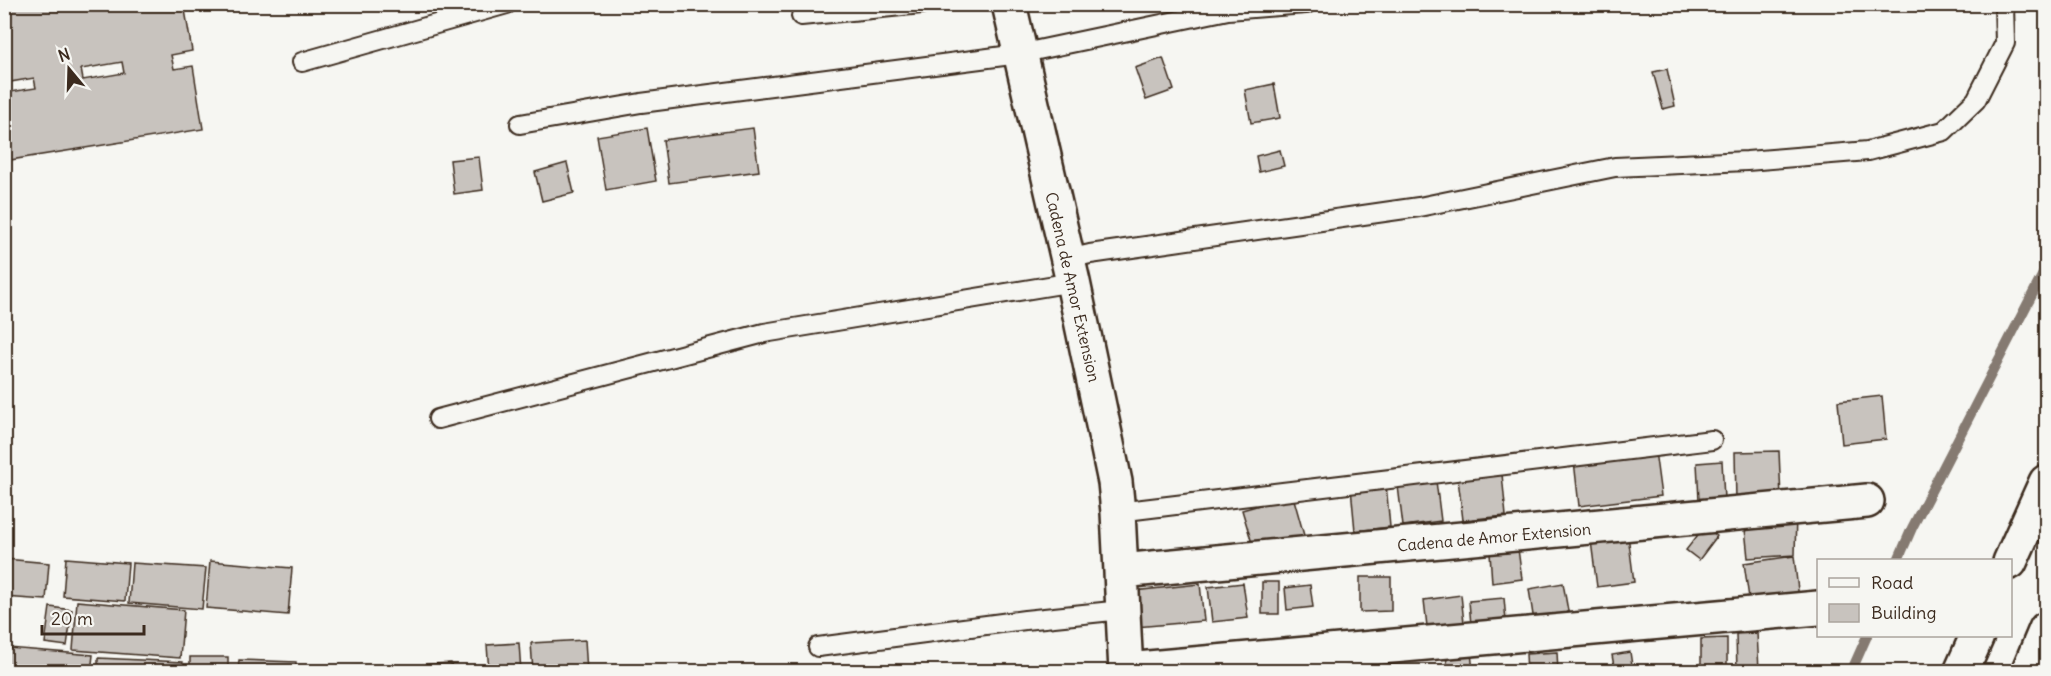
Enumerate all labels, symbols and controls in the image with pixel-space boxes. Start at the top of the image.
north arrow [39,39,99,99]
text: N [56,44,73,66]
street label: Cadena de Amor Extension [1041,190,1105,384]
street label: Cadena de Amor Extension [1396,519,1592,555]
legend [1817,559,2012,637]
text: Road [1871,571,1914,594]
scale bar [42,598,144,636]
text: Building [1871,601,1936,624]
text: 20 m [51,607,93,630]

